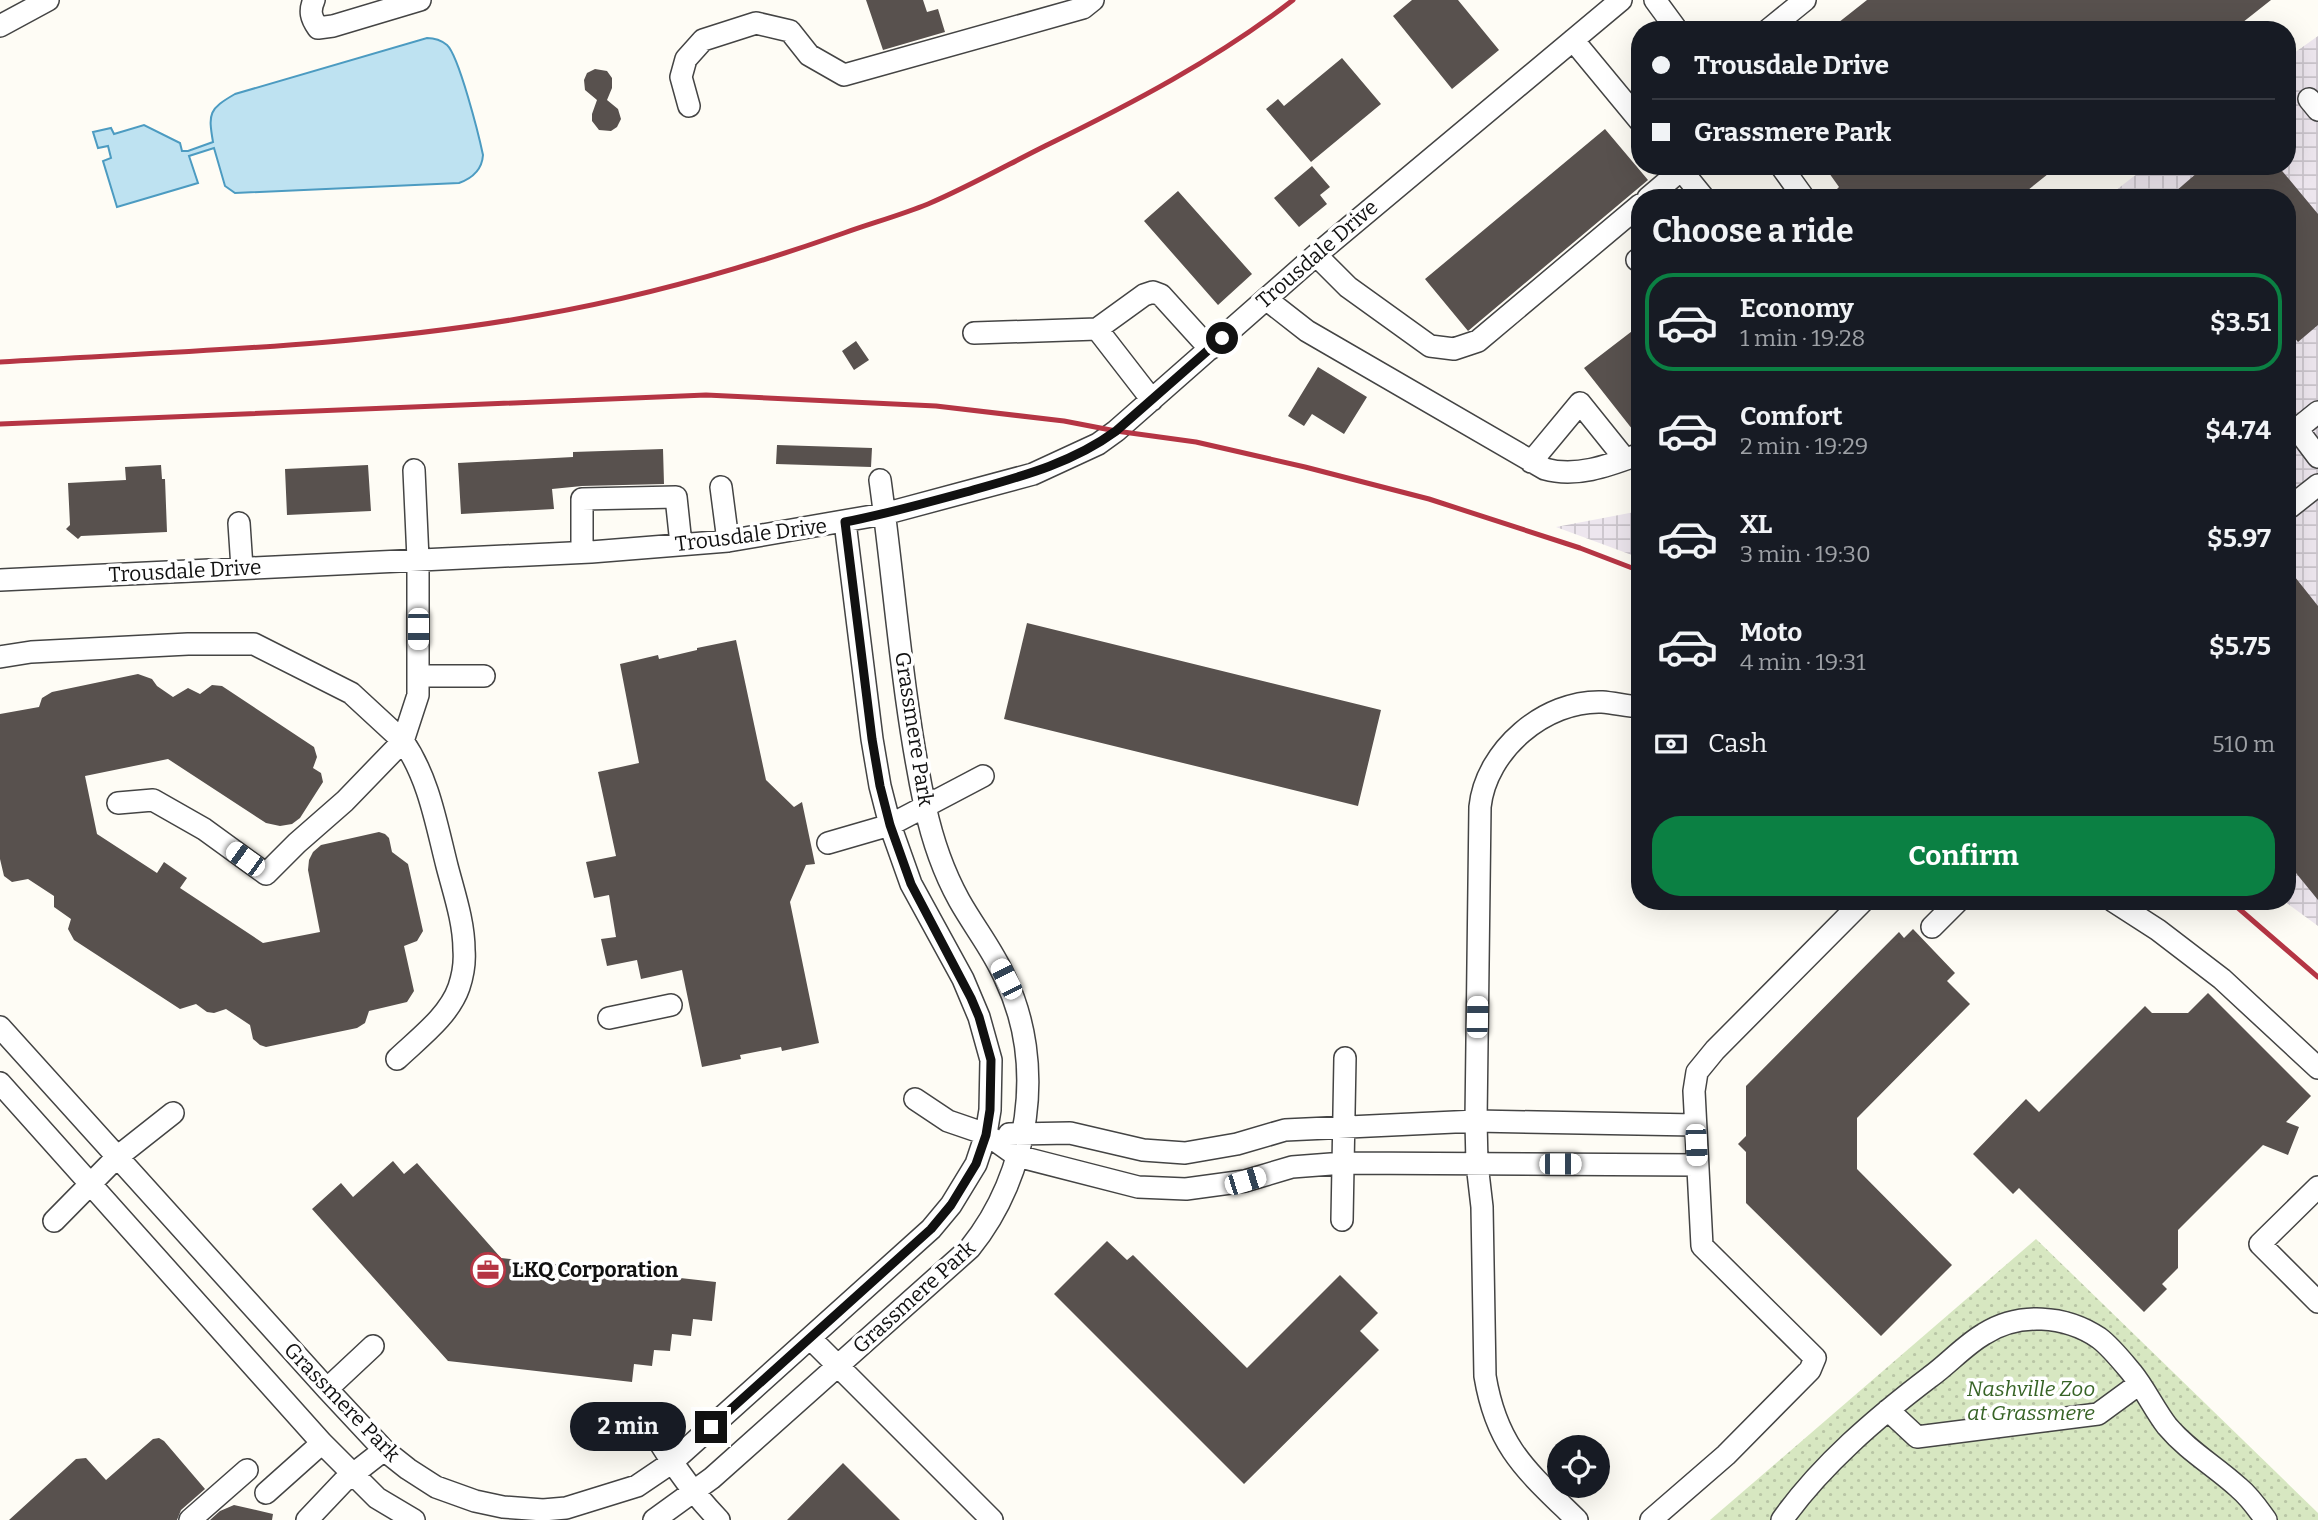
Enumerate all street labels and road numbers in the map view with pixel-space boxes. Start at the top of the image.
street label: Trousdale Drive [1251,194,1383,314]
street label: Trousdale Drive [674,513,828,557]
street label: Trousdale Drive [108,554,262,588]
street label: Grassmere Park [889,650,939,808]
street label: Grassmere Park [847,1235,981,1359]
street label: Grassmere Park [278,1337,406,1467]

